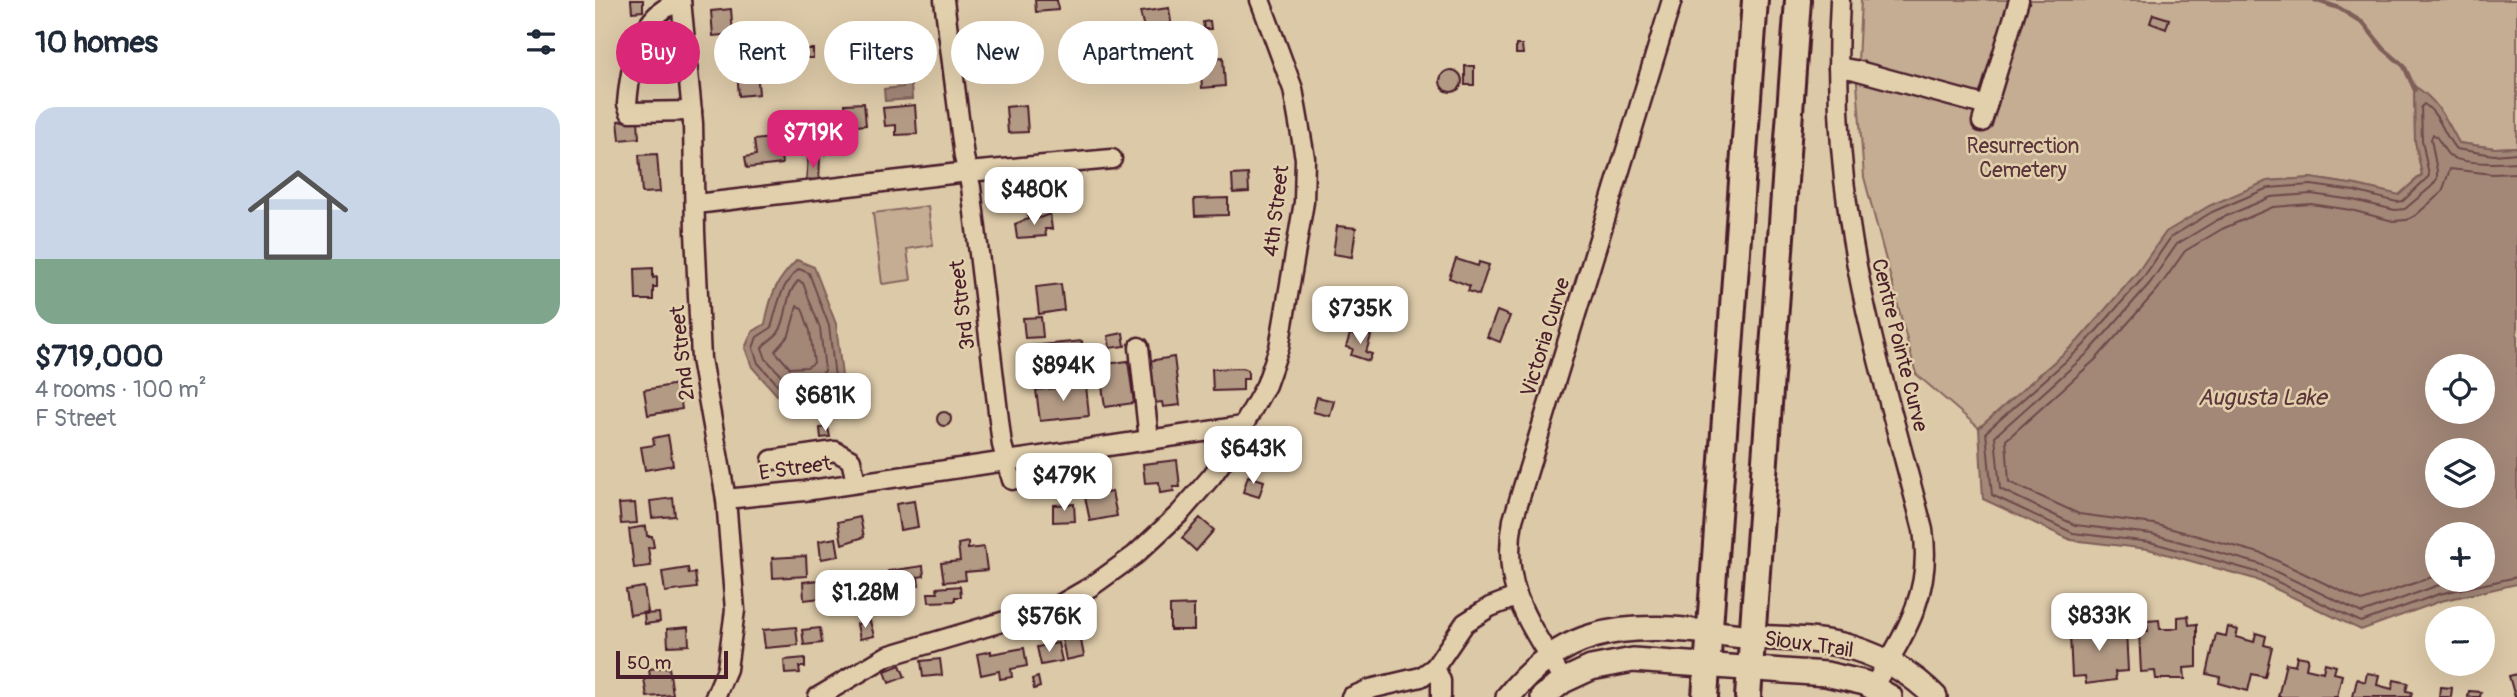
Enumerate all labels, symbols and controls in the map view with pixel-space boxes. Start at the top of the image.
chip: Buy [616,21,700,84]
chip: Rent [714,21,810,84]
chip: Filters [824,21,937,84]
chip: New [951,21,1044,84]
chip: Apartment [1058,21,1218,84]
icon: filters [522,23,560,61]
text: 10 homes [35,24,158,61]
pin: $719K [764,110,862,170]
text: $719K [783,118,843,147]
park label: Resurrection Cemetery [1967,133,2079,184]
icon: home [235,152,361,278]
street label: 4th Street [1257,163,1296,258]
pin: $480K [985,168,1083,227]
text: $480K [1001,175,1067,204]
street label: Centre Pointe Curve [1865,256,1934,435]
street label: 3rd Street [944,258,981,352]
street label: Victoria Curve [1515,274,1577,400]
pin: $735K [1311,286,1409,346]
text: $735K [1328,294,1392,323]
street label: 2nd Street [664,304,701,402]
text: $719,000 [35,338,163,375]
pin: $894K [1014,344,1112,403]
text: $894K [1031,351,1095,380]
map controls [2425,354,2495,676]
button: locate [2425,354,2495,424]
pin: $681K [776,374,874,433]
text: 4 rooms · 100 m² [35,375,207,404]
text: $681K [795,381,855,410]
water label: Augusta Lake [2198,383,2329,412]
text: F Street [35,404,116,433]
pin: $643K [1204,426,1302,486]
text: $643K [1220,434,1286,463]
button: layers [2425,438,2495,508]
street label: E Street [757,450,833,487]
pin: $479K [1015,454,1113,513]
text: $479K [1032,461,1096,490]
button: + [2425,522,2495,592]
pin: $1.28M [808,570,922,630]
text: $1.28M [831,578,899,607]
pin: $576K [1000,594,1098,654]
pin: $833K [2050,594,2148,653]
text: $833K [2067,601,2131,630]
text: $576K [1017,602,1081,631]
button: − [2425,606,2495,676]
street label: Sioux Trail [1763,625,1855,664]
scale bar [616,648,728,680]
text: 50 m [627,651,671,675]

